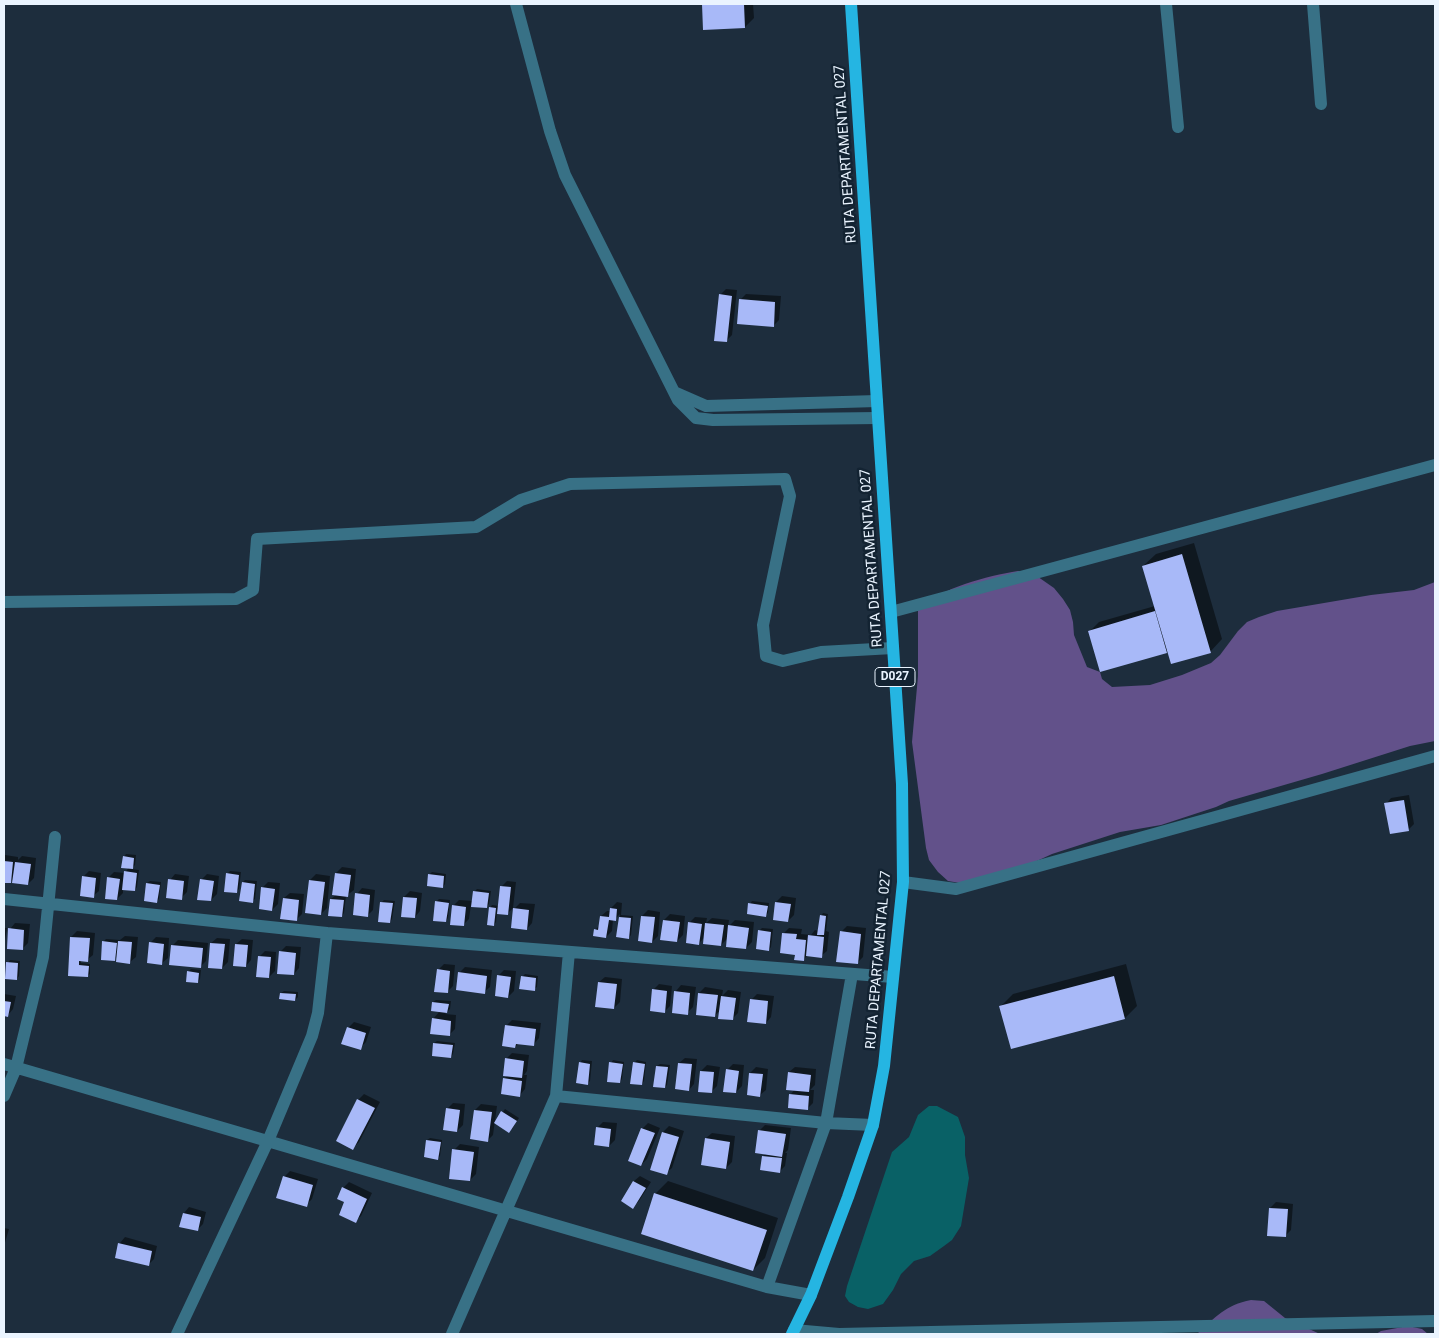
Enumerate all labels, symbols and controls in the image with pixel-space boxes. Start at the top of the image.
street label: RUTA DEPARTAMENTAL 027 [831,64,861,244]
street label: RUTA DEPARTAMENTAL 027 [857,468,887,648]
road number: D027 [875,668,915,686]
street label: RUTA DEPARTAMENTAL 027 [863,870,895,1050]

